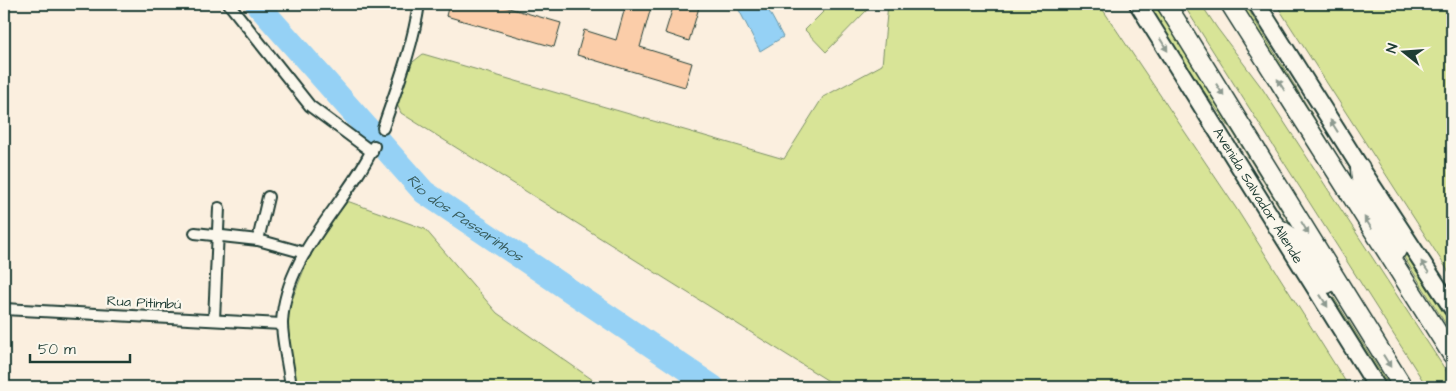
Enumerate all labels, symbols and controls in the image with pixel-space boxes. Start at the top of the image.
north arrow [1378,28,1428,78]
one-way arrow [1159,38,1168,52]
text: N [1382,41,1403,56]
one-way arrow [1276,79,1286,92]
one-way arrow [1215,83,1224,96]
one-way arrow [1329,120,1339,133]
street label: Avenida Salvador Allende [1208,124,1308,268]
water label: Rio dos Passarinhos [402,170,529,267]
one-way arrow [1363,216,1372,229]
one-way arrow [1300,221,1309,235]
one-way arrow [1421,260,1430,274]
street label: Rua Pitimbú [106,291,182,315]
one-way arrow [1320,295,1329,308]
scale bar [30,331,130,363]
text: 50 m [38,339,76,360]
one-way arrow [1382,355,1392,368]

